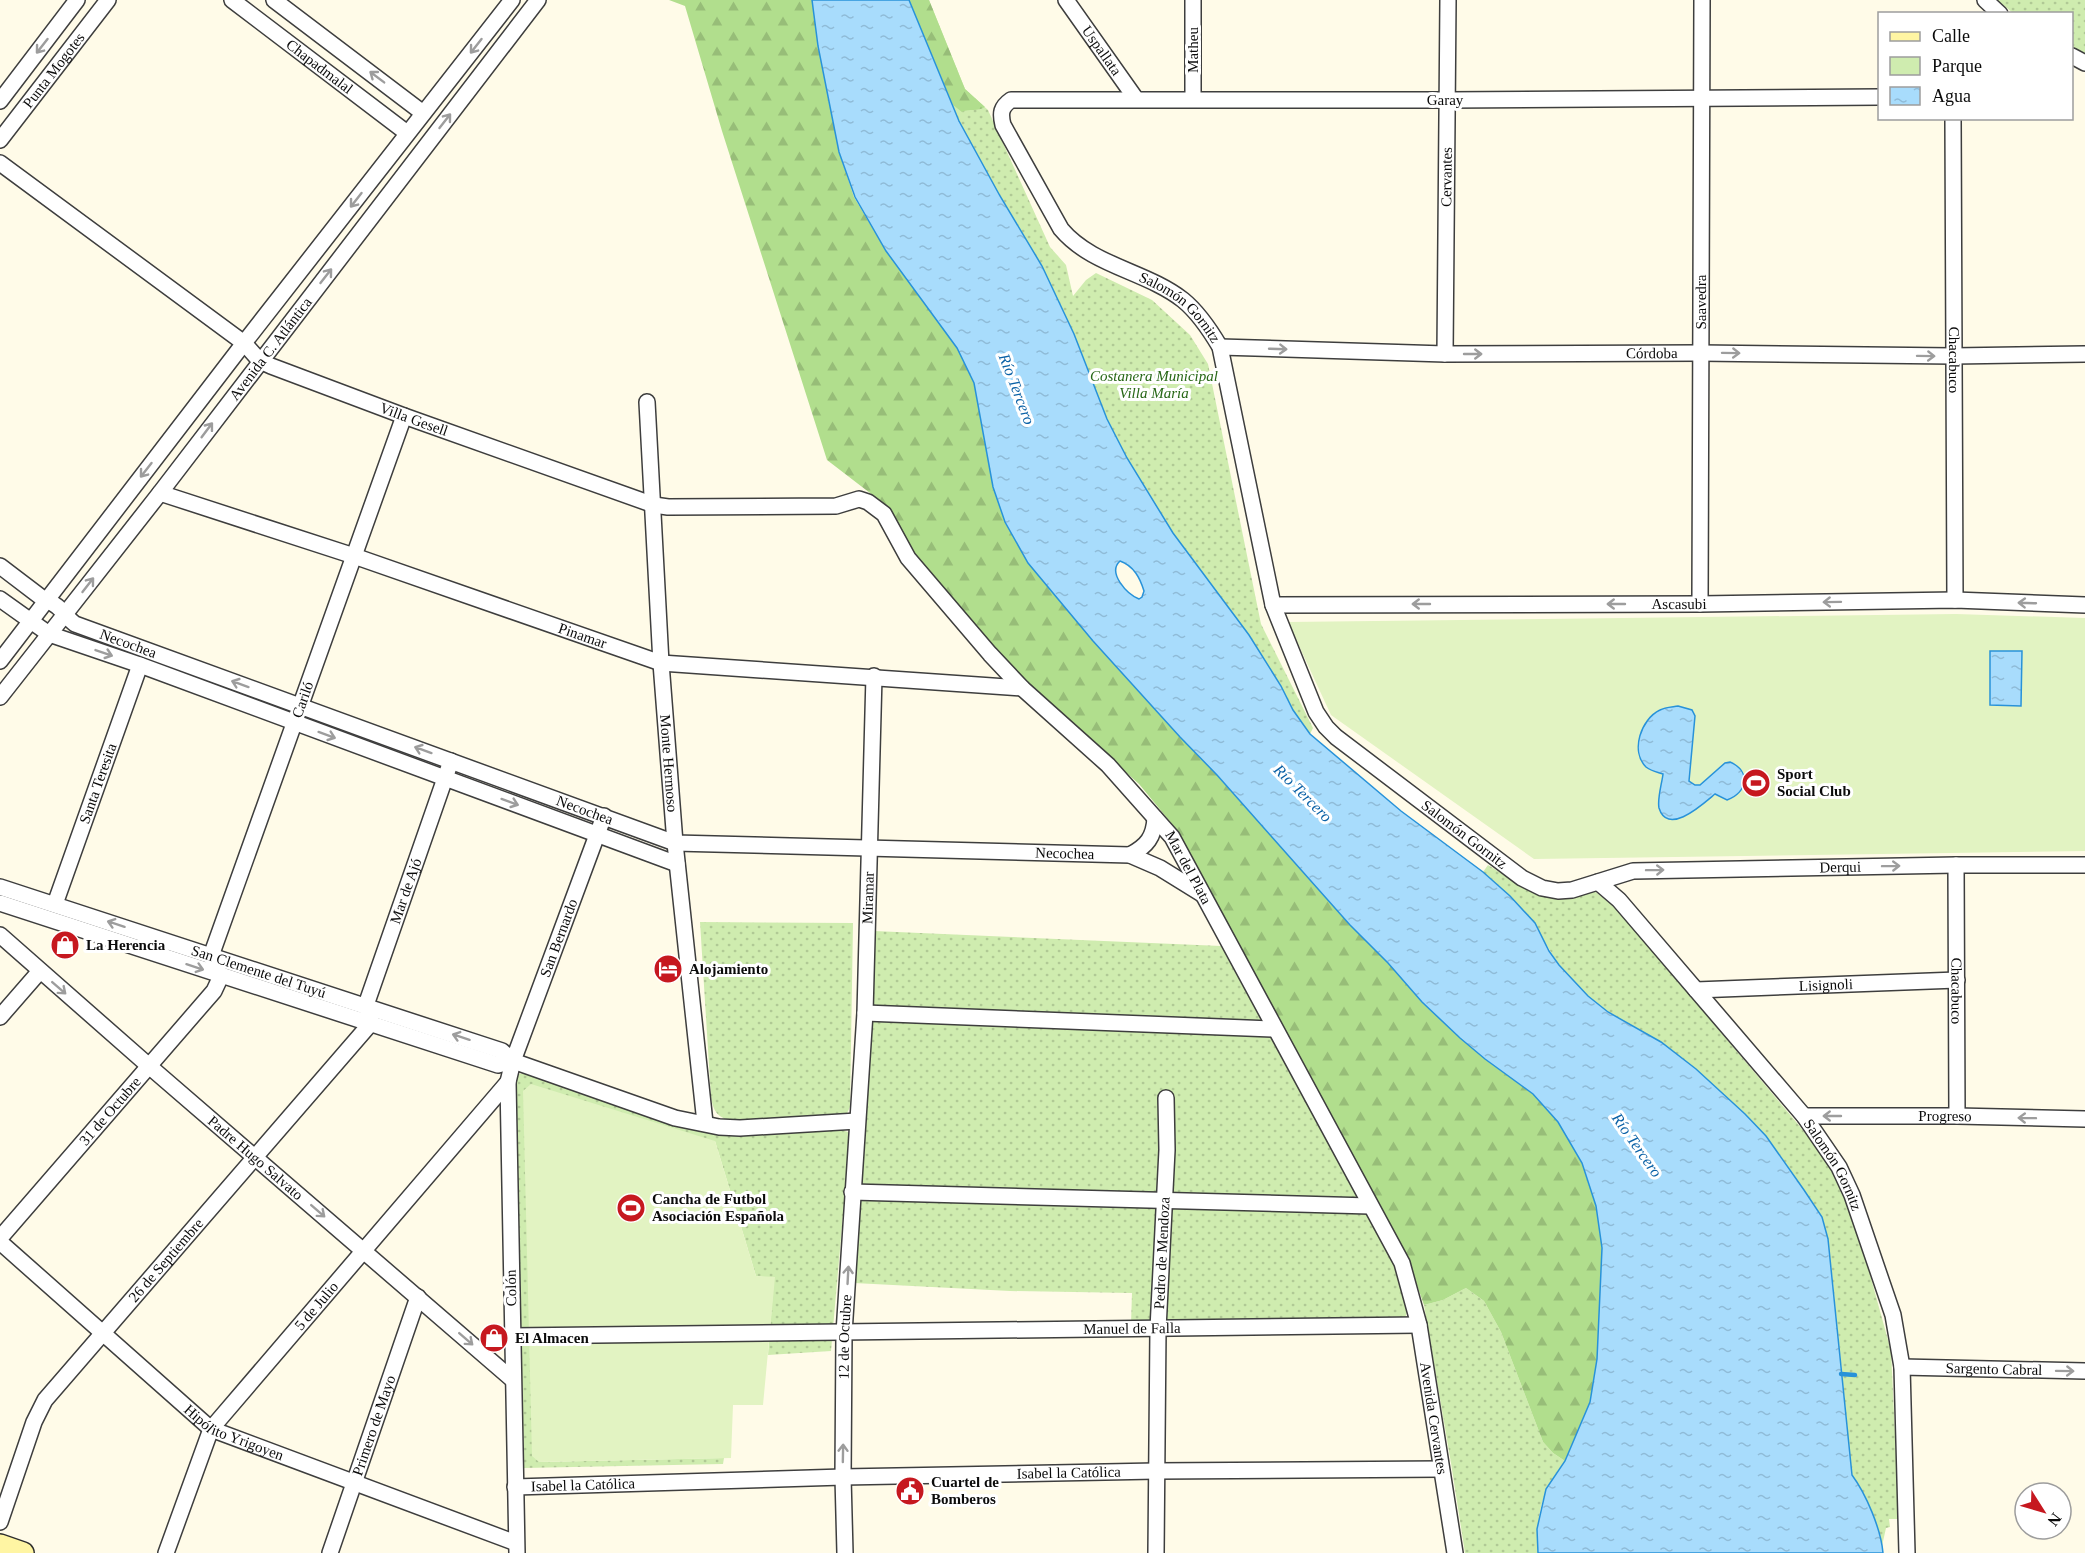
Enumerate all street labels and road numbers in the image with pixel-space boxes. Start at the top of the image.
street label: Uspallata [1079,23,1125,79]
street label: Matheu [1185,27,1201,73]
street label: Punta Mogotes [20,29,88,111]
street label: Chapadmalal [283,36,356,97]
street label: Garay [1427,92,1464,108]
street label: Cervantes [1438,147,1455,207]
street label: Salomón Gornitz [1137,269,1224,346]
street label: Saavedra [1693,274,1709,330]
street label: Avenida C. Atlántica [226,294,315,403]
street label: Chacabuco [1946,327,1962,393]
street label: Córdoba [1626,345,1678,361]
street label: Villa Gesell [378,400,450,439]
street label: Ascasubi [1651,596,1707,612]
street label: Pinamar [556,620,609,651]
street label: Necochea [98,626,159,661]
street label: Cariló [289,679,316,720]
street label: Monte Hermoso [657,714,681,813]
street label: Santa Teresita [76,741,120,826]
street label: Necochea [554,792,616,828]
street label: Salomón Gornitz [1419,797,1511,872]
street label: Mar del Plata [1162,828,1215,907]
street label: Necochea [1035,845,1095,862]
street label: Mar de Ajó [387,856,425,926]
street label: Derqui [1819,859,1861,876]
street label: Miramar [859,871,877,924]
street label: San Bernardo [537,897,581,979]
street label: San Clemente del Tuyú [189,942,328,1001]
street label: Chacabuco [1948,958,1965,1024]
street label: Lisignoli [1799,976,1853,994]
street label: 31 de Octubre [76,1073,144,1148]
street label: Progreso [1918,1108,1972,1124]
street label: Padre Hugo Salvato [205,1113,306,1203]
street label: Salomón Gornitz [1800,1116,1865,1213]
street label: Pedro de Mendoza [1151,1196,1173,1310]
street label: 26 de Septiembre [125,1215,206,1305]
street label: Colón [503,1269,519,1306]
street label: 5 de Julio [291,1278,341,1333]
street label: 12 de Octubre [836,1294,855,1380]
street label: Manuel de Falla [1083,1320,1181,1337]
street label: Sargento Cabral [1945,1360,2043,1378]
street label: Avenida Cervantes [1417,1361,1450,1476]
street label: Primero de Mayo [349,1373,399,1478]
street label: Hipólito Yrigoyen [181,1401,286,1464]
street label: Isabel la Católica [1017,1464,1121,1482]
street label: Isabel la Católica [531,1475,636,1495]

